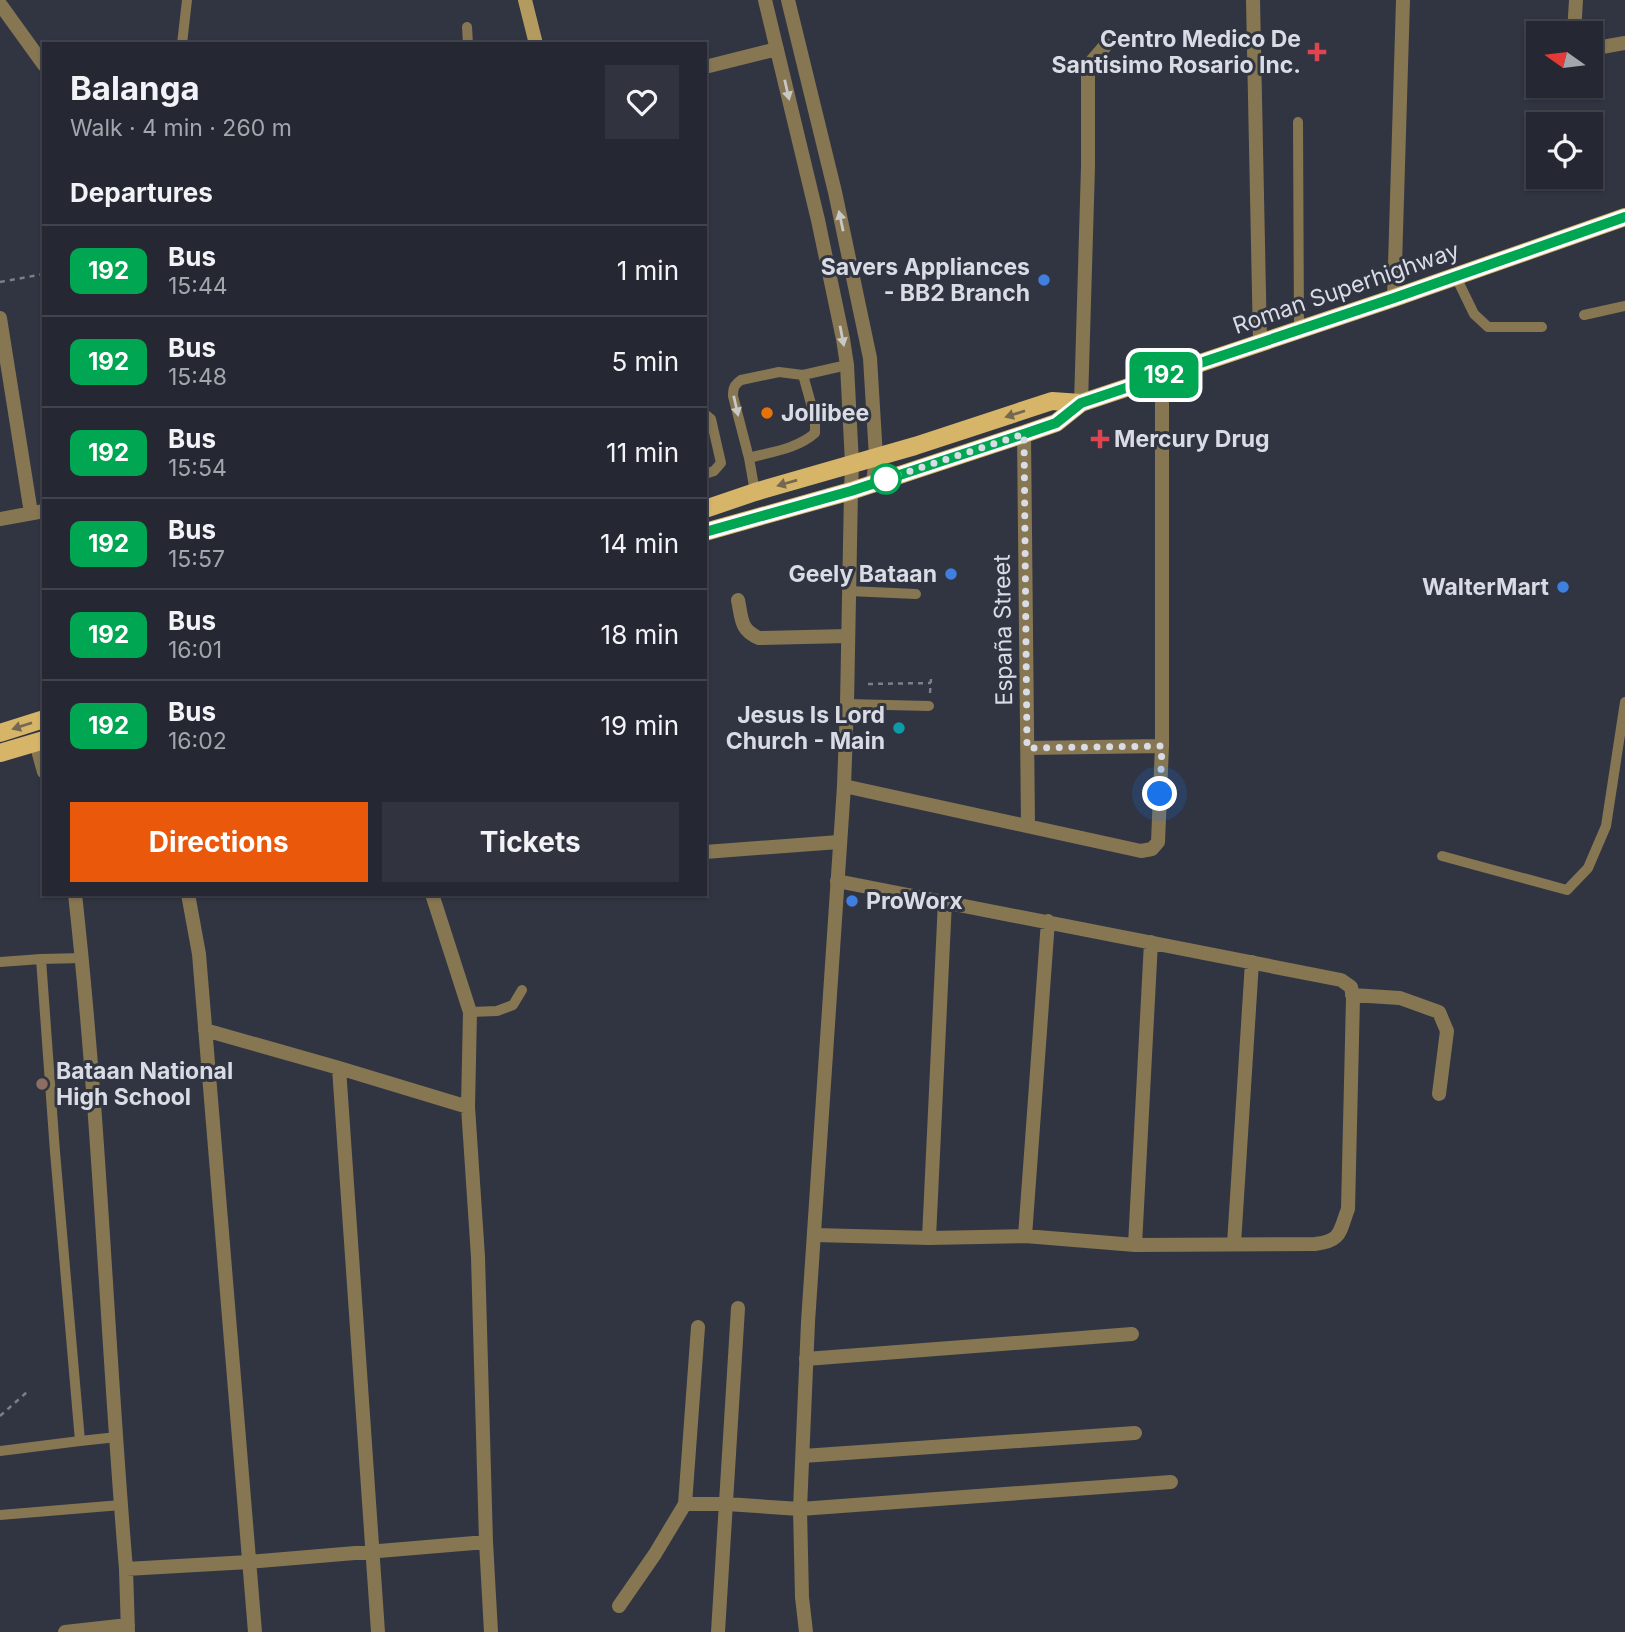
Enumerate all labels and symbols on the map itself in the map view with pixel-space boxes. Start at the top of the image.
north arrow [1526,21,1603,98]
place label: Centro Medico De Santisimo Rosario Inc. [1051,25,1301,79]
marker: Centro Medico De Santisimo Rosario Inc. [1307,42,1327,62]
one-way arrow [782,79,793,101]
one-way arrow [835,210,846,232]
street label: Roman Superhighway [1229,236,1463,340]
place label: Savers Appliances - BB2 Branch [821,253,1030,307]
marker: Savers Appliances - BB2 Branch [1036,272,1052,288]
one-way arrow [837,325,848,347]
line badge: 192 [1124,352,1204,398]
one-way arrow [731,395,742,417]
place label: Jollibee [781,399,869,427]
marker: Jollibee [759,405,775,421]
one-way arrow [1004,409,1025,419]
place label: Mercury Drug [1114,425,1270,453]
marker: Mercury Drug [1092,431,1108,447]
unlabelled marker [871,464,901,494]
one-way arrow [776,479,797,489]
street label: España Street [988,554,1018,706]
place label: Geely Bataan [788,560,937,588]
marker: Geely Bataan [943,566,959,582]
place label: WalterMart [1422,573,1550,601]
marker: WalterMart [1555,579,1571,595]
place label: Jesus Is Lord Church - Main [726,701,885,755]
marker: Jesus Is Lord Church - Main [891,720,907,736]
one-way arrow [11,721,32,732]
your location [1142,776,1177,811]
place label: ProWorx [866,887,963,915]
marker: ProWorx [844,893,860,909]
place label: Bataan National High School [56,1057,233,1111]
marker: Bataan National High School [34,1076,50,1092]

